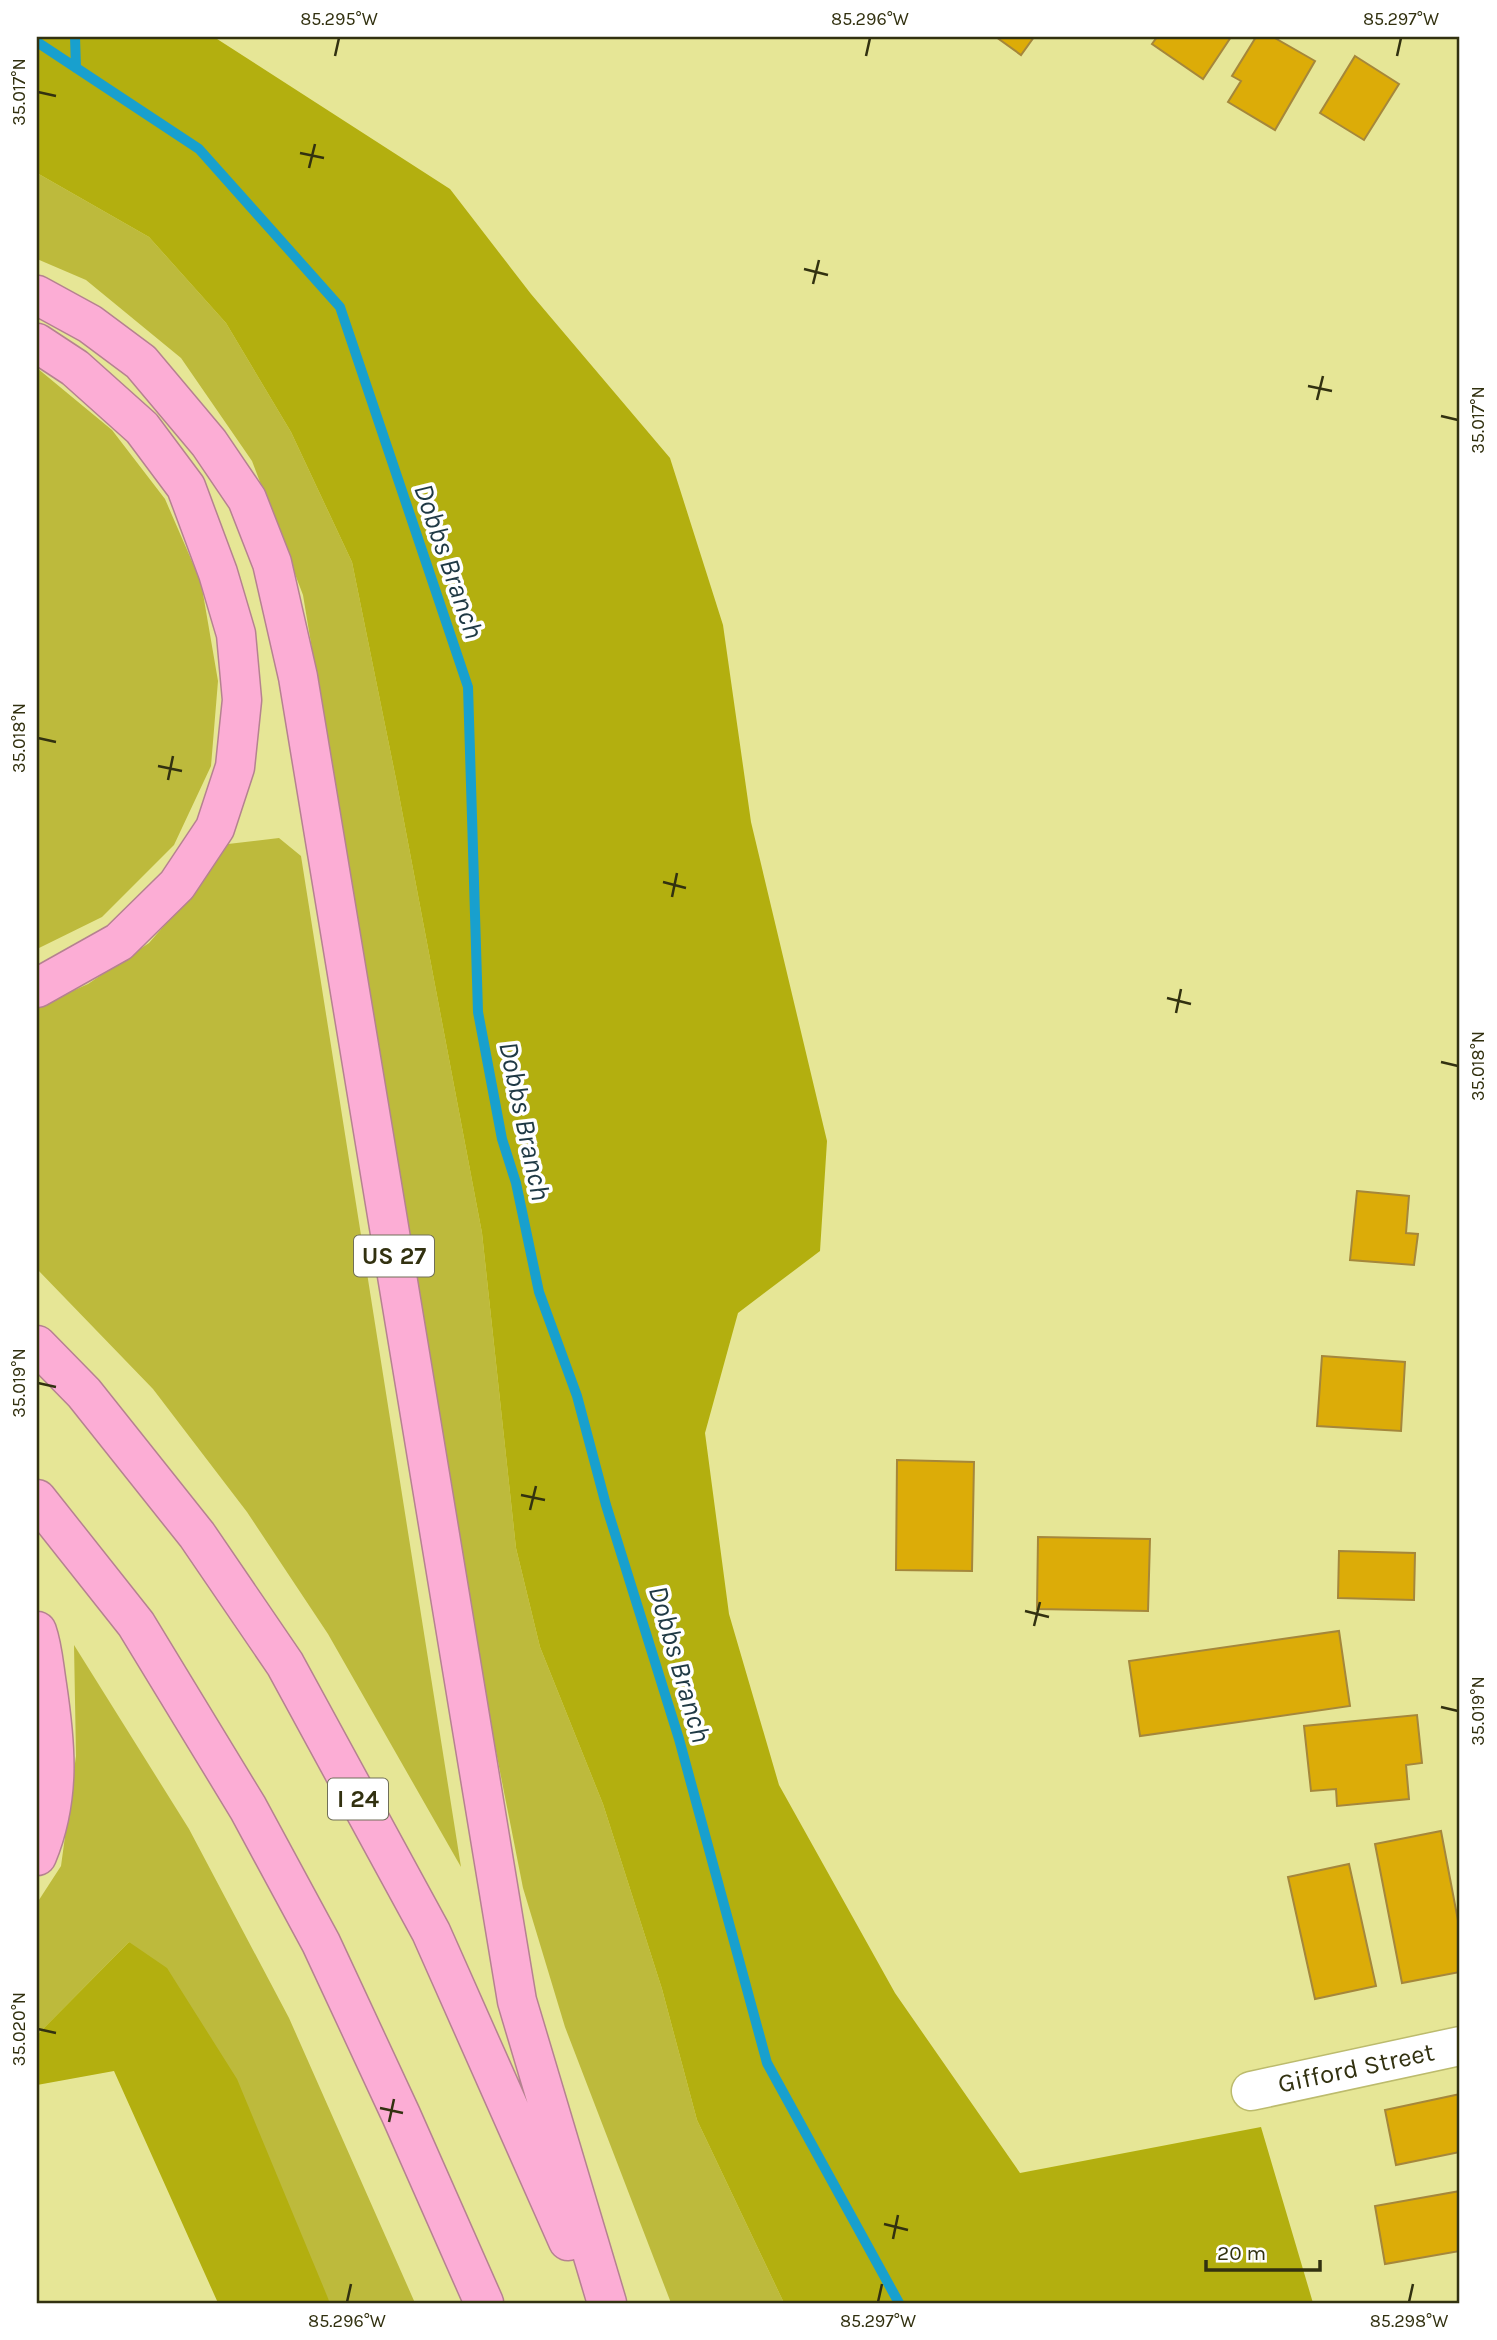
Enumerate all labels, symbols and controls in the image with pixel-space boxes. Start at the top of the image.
text: 85.295°W [300,8,378,30]
text: 85.296°W [831,8,909,30]
text: 85.297°W [1363,8,1439,30]
text: 35.017°N [8,58,30,126]
text: 35.017°N [1467,386,1489,454]
water label: Dobbs Branch [407,479,491,643]
text: 35.018°N [8,703,30,773]
text: 35.018°N [1467,1031,1489,1101]
water label: Dobbs Branch [492,1038,558,1204]
road number: US 27 [354,1236,434,1276]
text: 35.019°N [8,1348,30,1418]
water label: Dobbs Branch [642,1582,718,1746]
text: 35.019°N [1467,1676,1489,1746]
road number: I 24 [328,1778,388,1820]
text: 35.020°N [8,1992,30,2066]
street label: Gifford Street [1275,2036,1437,2100]
scale bar [1206,2228,1320,2272]
text: 20 m [1217,2241,1266,2265]
text: 85.296°W [308,2310,386,2332]
text: 85.297°W [840,2310,916,2332]
text: 85.298°W [1370,2310,1448,2332]

